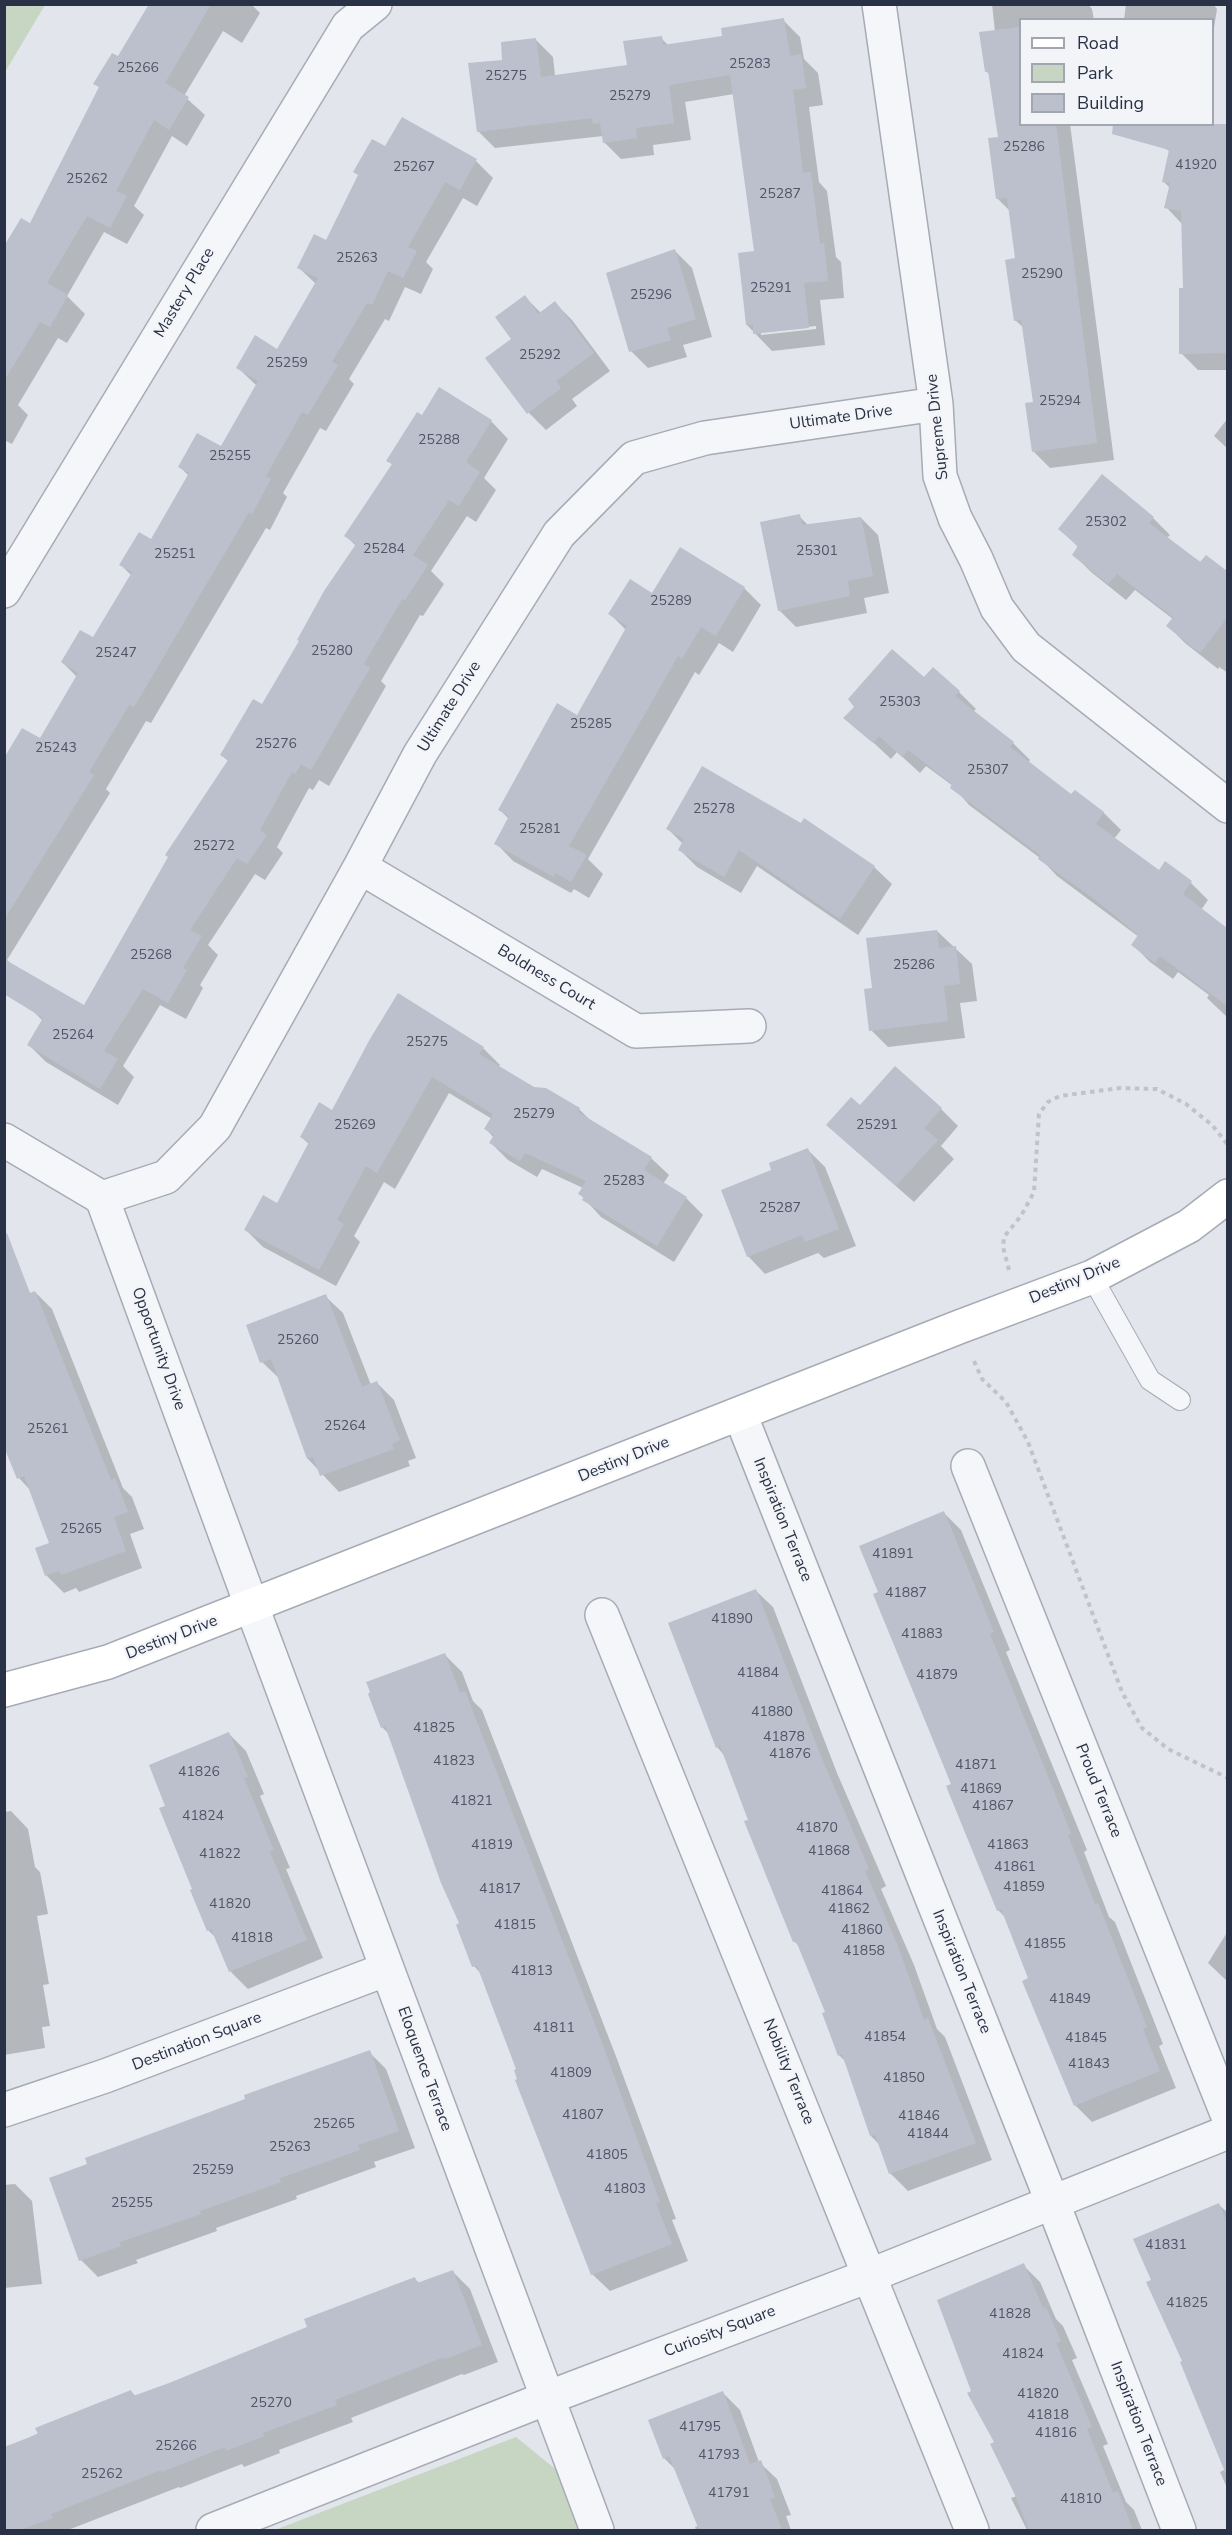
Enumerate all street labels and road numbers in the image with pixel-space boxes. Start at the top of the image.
street label: Mastery Place [151,245,219,341]
street label: Supreme Drive [923,373,953,481]
street label: Ultimate Drive [788,401,894,435]
street label: Ultimate Drive [414,658,486,756]
street label: Boldness Court [494,941,598,1015]
street label: Destiny Drive [1027,1253,1123,1309]
street label: Opportunity Drive [127,1285,189,1413]
street label: Destiny Drive [576,1433,672,1487]
street label: Inspiration Terrace [748,1455,816,1585]
street label: Destiny Drive [123,1612,221,1664]
street label: Proud Terrace [1070,1741,1126,1841]
street label: Inspiration Terrace [927,1907,995,2037]
street label: Eloquence Terrace [393,2004,455,2134]
street label: Destination Square [130,2008,264,2076]
street label: Nobility Terrace [758,2016,818,2128]
street label: Curiosity Square [661,2302,779,2362]
street label: Inspiration Terrace [1105,2359,1171,2489]

